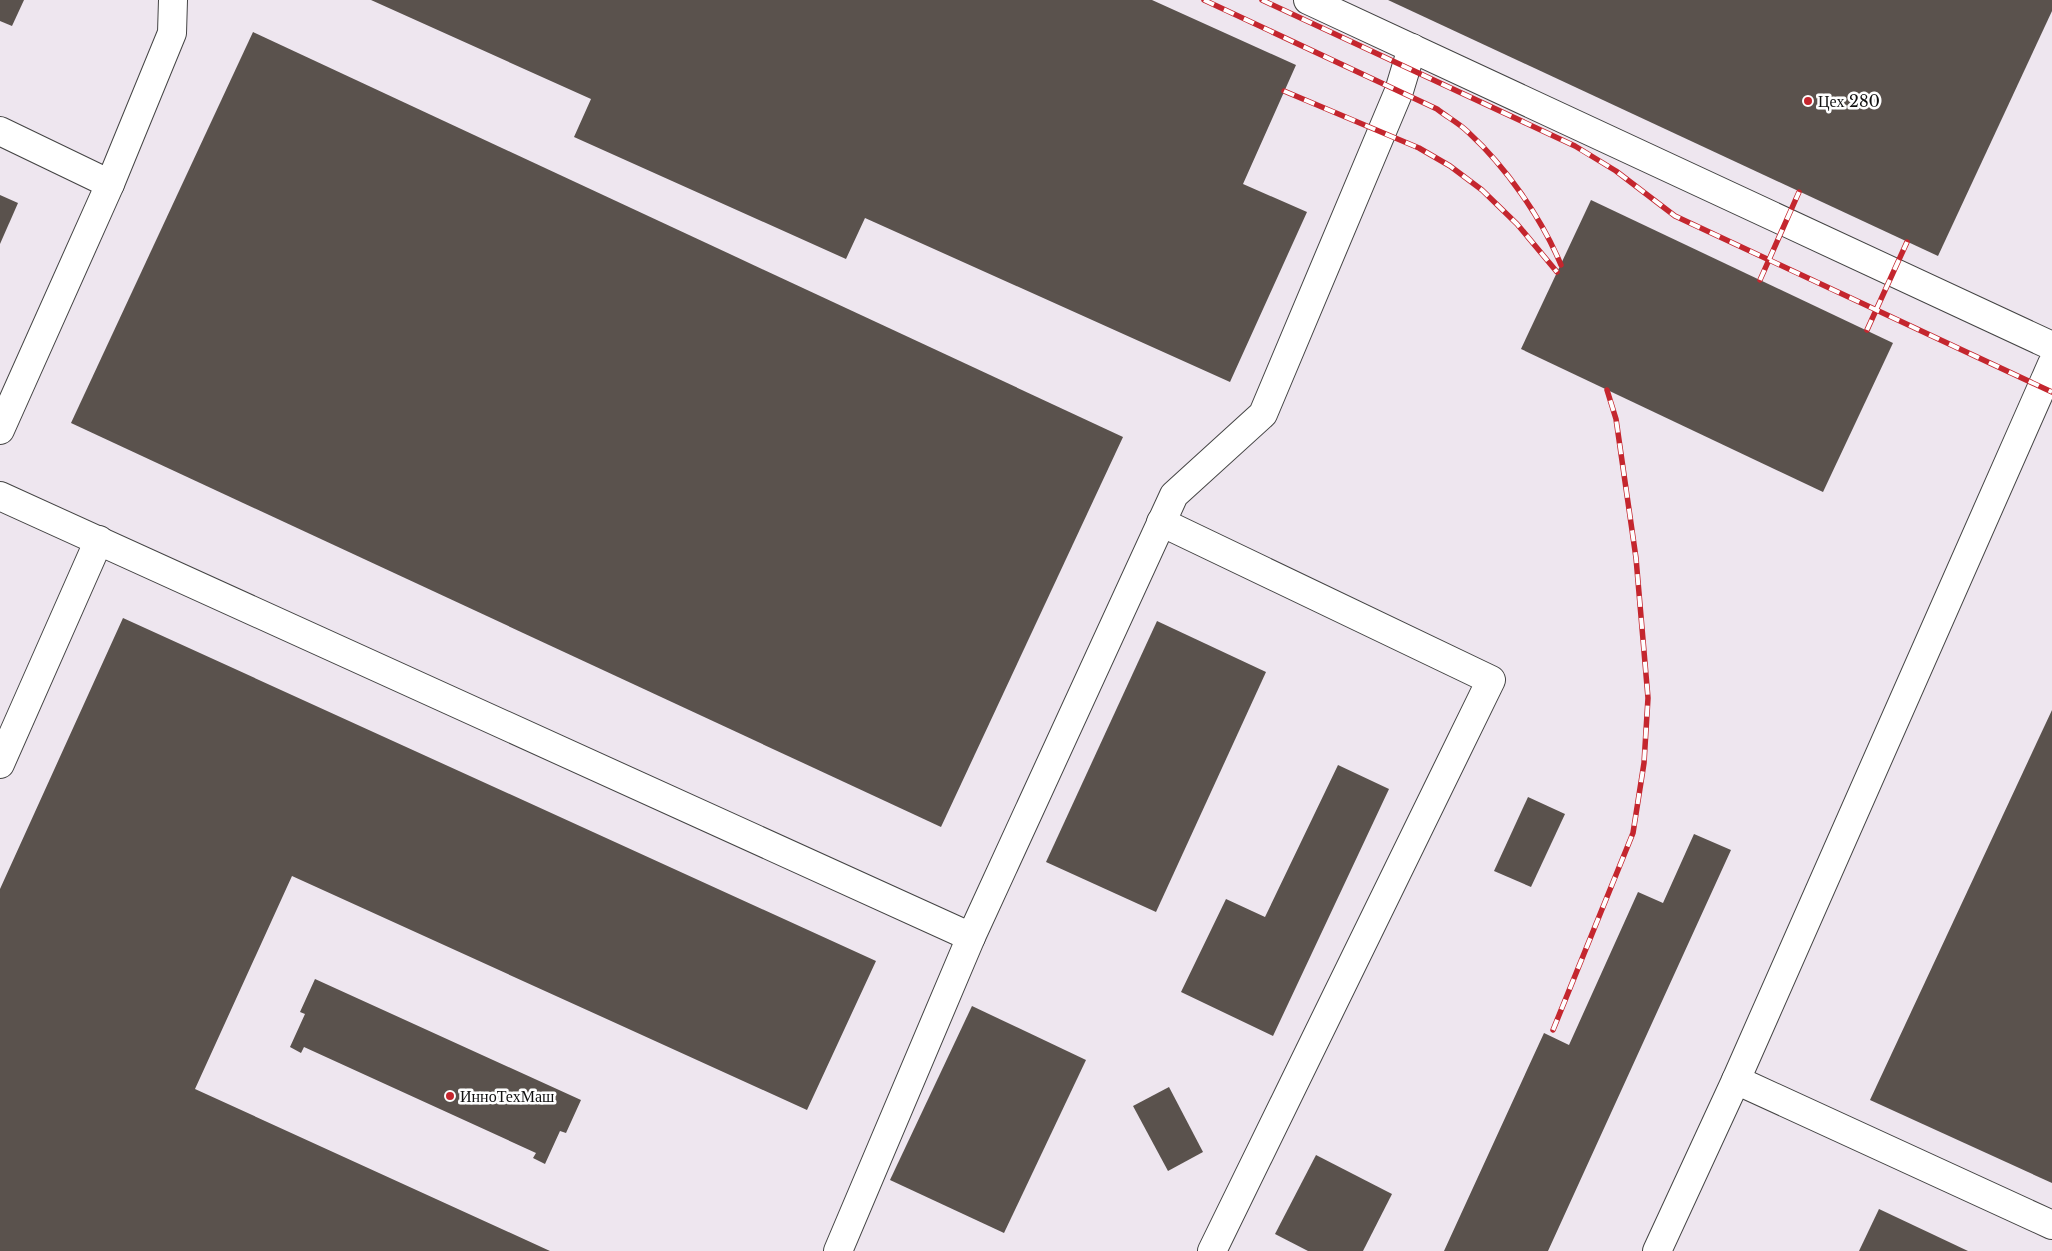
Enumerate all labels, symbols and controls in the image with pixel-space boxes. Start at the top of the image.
place label: Цех 280 [1818,91,1880,111]
marker: Цех 280 [1802,95,1814,107]
place label: ИнноТехМаш [460,1086,555,1106]
marker: ИнноТехМаш [444,1090,456,1102]

